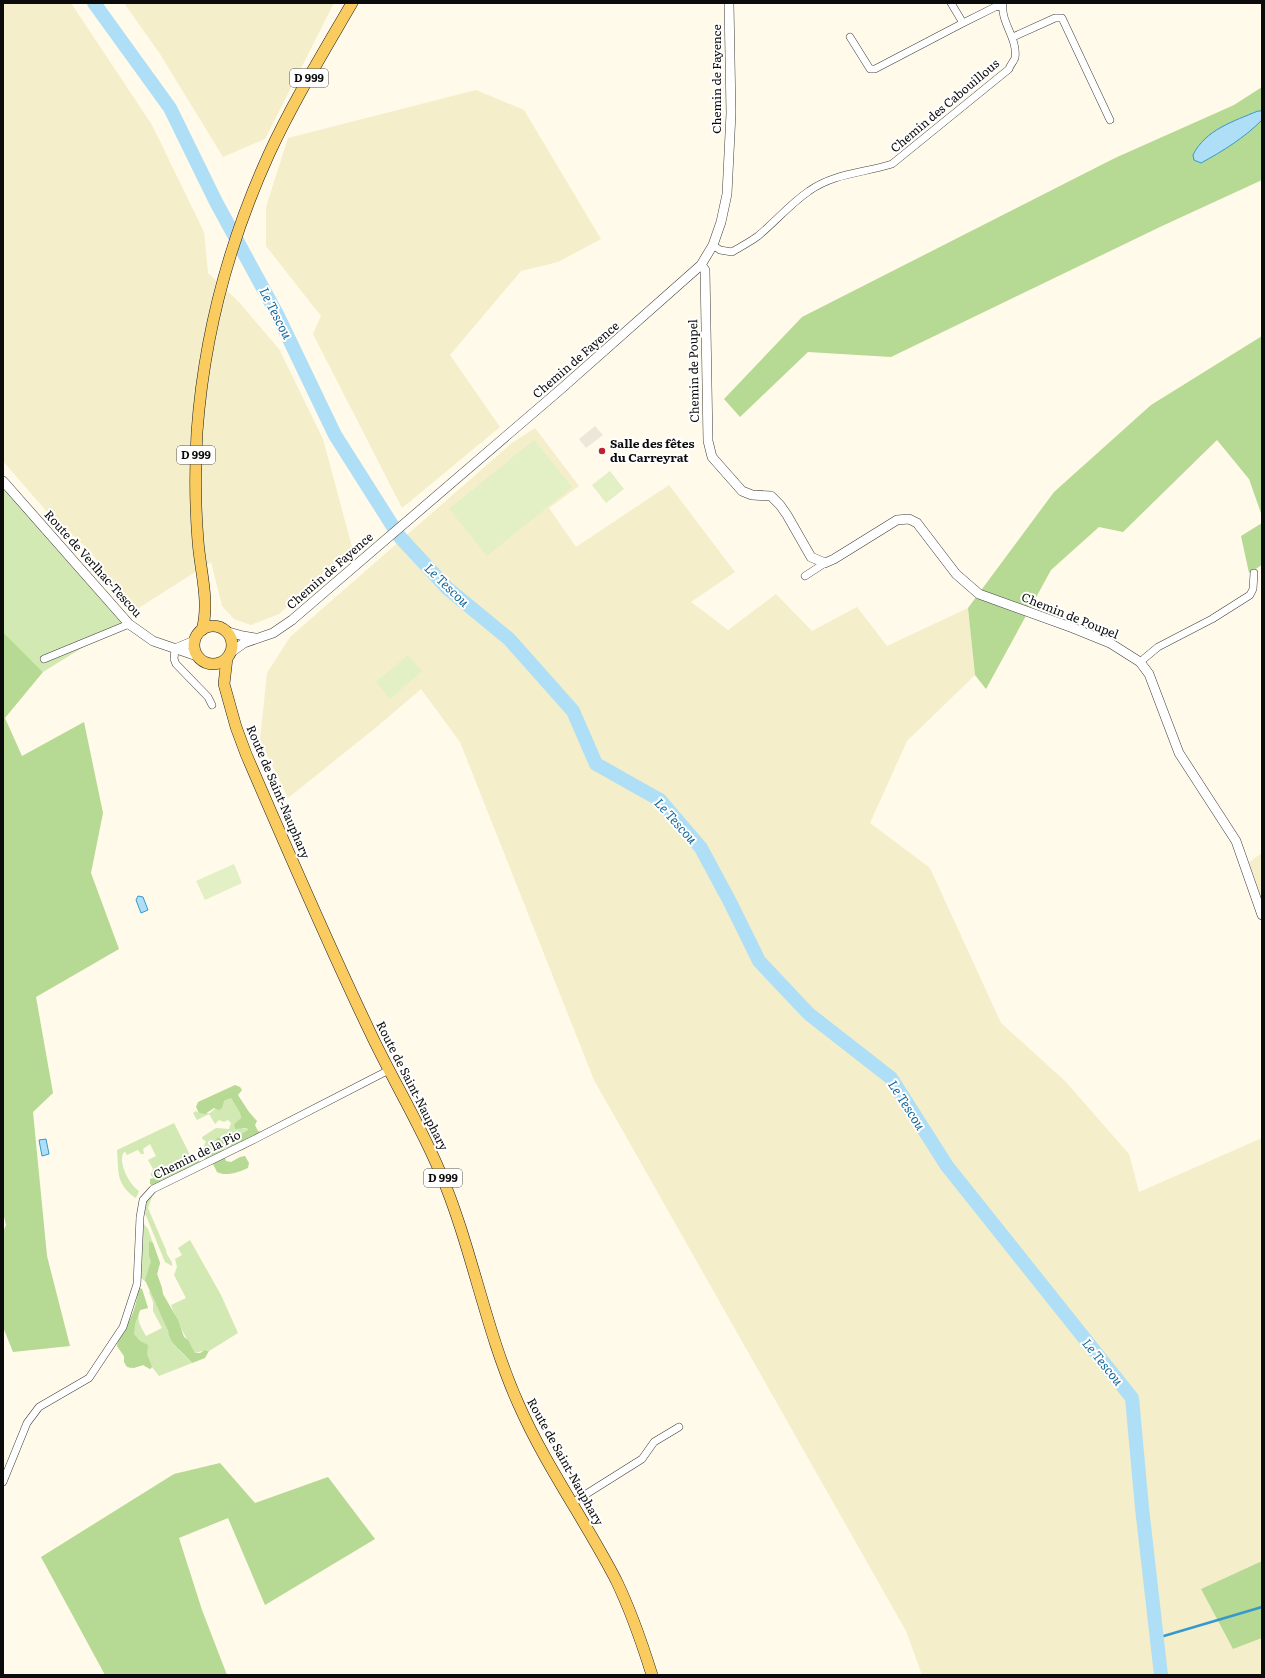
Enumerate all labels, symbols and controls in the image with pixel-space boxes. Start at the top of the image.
street label: Chemin de Fayence [707,24,725,134]
street label: Chemin des Cabouillous [886,54,1003,156]
road number: D 999 [290,69,328,87]
water label: Le Tescou [255,284,298,342]
street label: Chemin de Fayence [528,317,623,402]
street label: Chemin de Poupel [683,319,703,423]
place label: Salle des fêtes du Carreyrat [610,434,694,466]
road number: D 999 [177,446,215,464]
marker: Salle des fêtes du Carreyrat [597,446,607,456]
street label: Route de Verlhac-Tescou [41,506,147,621]
street label: Chemin de Fayence [282,528,377,613]
water label: Le Tescou [421,558,474,611]
street label: Chemin de Poupel [1019,587,1122,643]
street label: Route de Saint-Nauphary [243,722,315,861]
water label: Le Tescou [651,794,702,848]
street label: Route de Saint-Nauphary [372,1018,453,1154]
water label: Le Tescou [884,1076,931,1134]
street label: Chemin de la Pio [150,1125,243,1183]
road number: D 999 [424,1169,462,1187]
water label: Le Tescou [1078,1334,1129,1390]
street label: Route de Saint-Nauphary [523,1394,609,1529]

